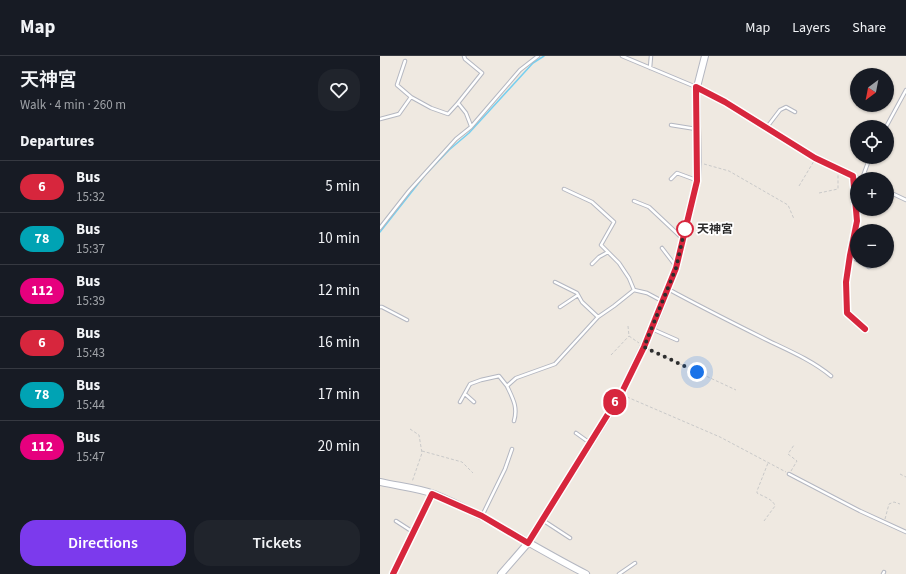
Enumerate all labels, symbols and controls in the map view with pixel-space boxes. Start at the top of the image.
text: Map [20,14,55,41]
text: Map [745,18,770,38]
text: Layers [792,18,830,38]
text: Share [852,18,886,38]
text: 天神宮 [20,67,77,94]
north arrow [850,68,894,112]
map controls [850,68,894,268]
button: heart [318,69,360,111]
text: Walk · 4 min · 260 m [20,96,126,114]
button: locate [850,120,894,164]
text: Departures [20,131,94,152]
text: Bus [76,167,100,188]
button: + [850,172,894,216]
text: 5 min [325,176,360,197]
text: 6 [38,177,46,197]
text: 15:32 [76,188,105,206]
text: Bus [76,219,100,240]
marker: 天神宮 [676,220,694,238]
place label: 天神宮 [697,221,733,238]
button: − [850,224,894,268]
text: 10 min [318,228,360,249]
text: 78 [35,229,49,249]
text: 15:37 [76,240,105,258]
text: Bus [76,271,100,292]
text: 12 min [318,280,360,301]
text: 112 [31,281,53,301]
text: 15:39 [76,292,105,310]
text: Bus [76,323,100,344]
text: 16 min [318,332,360,353]
text: 6 [38,333,46,353]
text: 15:43 [76,344,105,362]
your location [687,362,707,382]
text: Bus [76,375,100,396]
text: 17 min [318,384,360,405]
text: 78 [35,385,49,405]
line badge: 6 [602,389,628,415]
text: 6 [611,392,619,412]
text: 15:44 [76,396,105,414]
text: Bus [76,427,100,448]
text: 20 min [318,436,360,457]
text: 112 [31,437,53,457]
text: 15:47 [76,448,105,466]
button: Directions [20,520,186,566]
button: Tickets [194,520,360,566]

